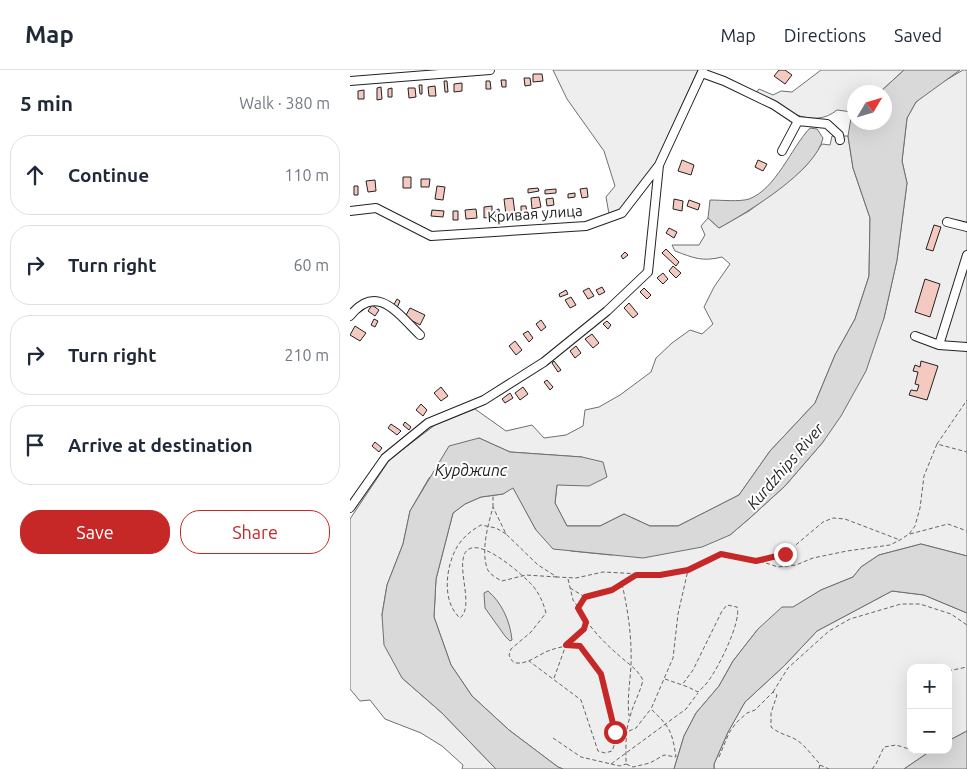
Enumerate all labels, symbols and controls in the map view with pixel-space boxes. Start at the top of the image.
text: Map [25,21,74,48]
text: Map [720,25,756,45]
text: Directions [784,25,866,45]
text: Saved [894,25,942,45]
north arrow [847,85,892,130]
text: 5 min [20,91,73,115]
text: Walk · 380 m [239,94,330,112]
icon: ahead [21,161,49,189]
text: Continue [68,164,149,186]
text: 110 m [284,166,329,184]
street label: Кривая улица [487,202,583,225]
icon: right [21,251,49,279]
text: Turn right [68,254,156,276]
text: 60 m [293,256,329,274]
icon: right [21,341,49,369]
text: Turn right [68,344,156,366]
text: 210 m [284,346,329,364]
water label: Kurdzhips River [743,419,828,512]
icon: arrive [21,431,49,459]
text: Arrive at destination [68,434,253,456]
water label: Курджипс [435,461,508,479]
button: Save [20,510,170,554]
button: Share [180,510,330,554]
route end [774,543,797,566]
map controls [907,664,952,754]
button: + [907,664,952,709]
button: − [907,709,952,754]
route start [604,721,627,744]

